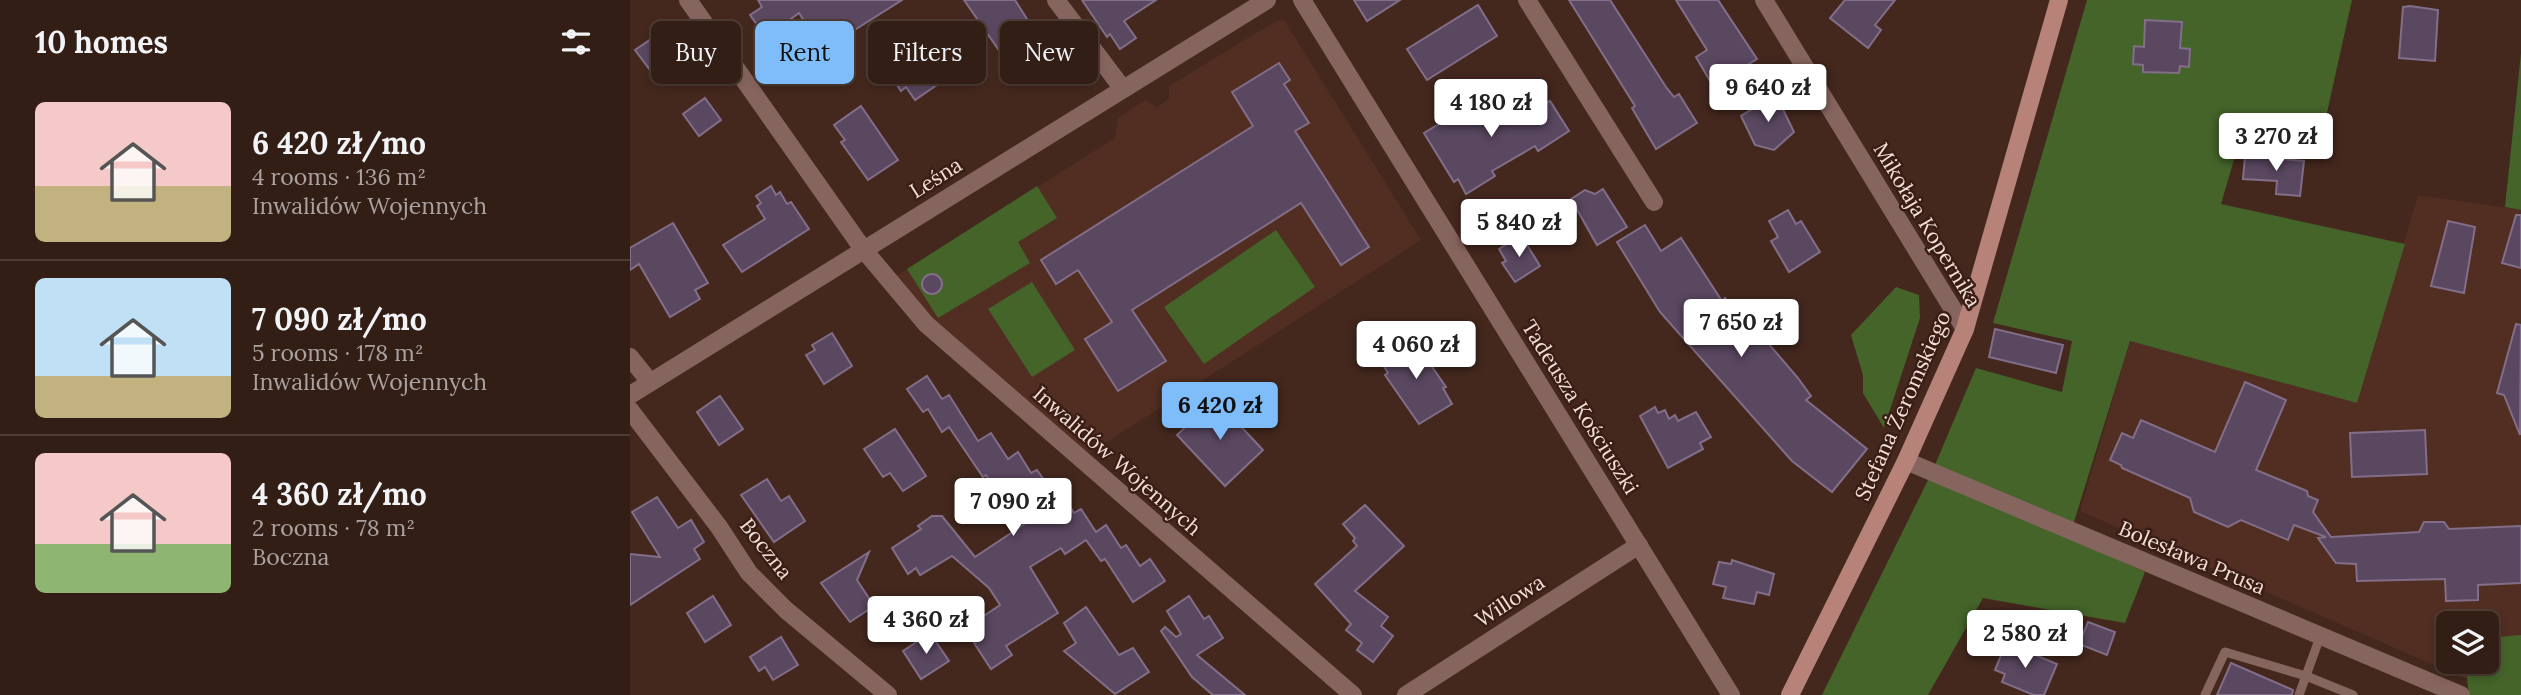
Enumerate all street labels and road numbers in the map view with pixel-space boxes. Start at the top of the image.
street label: Mikołaja Kopernika [1868,137,1987,312]
street label: Leśna [904,151,967,204]
street label: Stefana Żeromskiego [1849,307,1956,505]
street label: Tadeusza Kościuszki [1516,315,1645,499]
street label: Inwalidów Wojennych [1028,380,1207,541]
street label: Boczna [734,513,799,585]
street label: Bolesława Prusa [2115,514,2270,601]
street label: Willowa [1470,568,1550,633]

